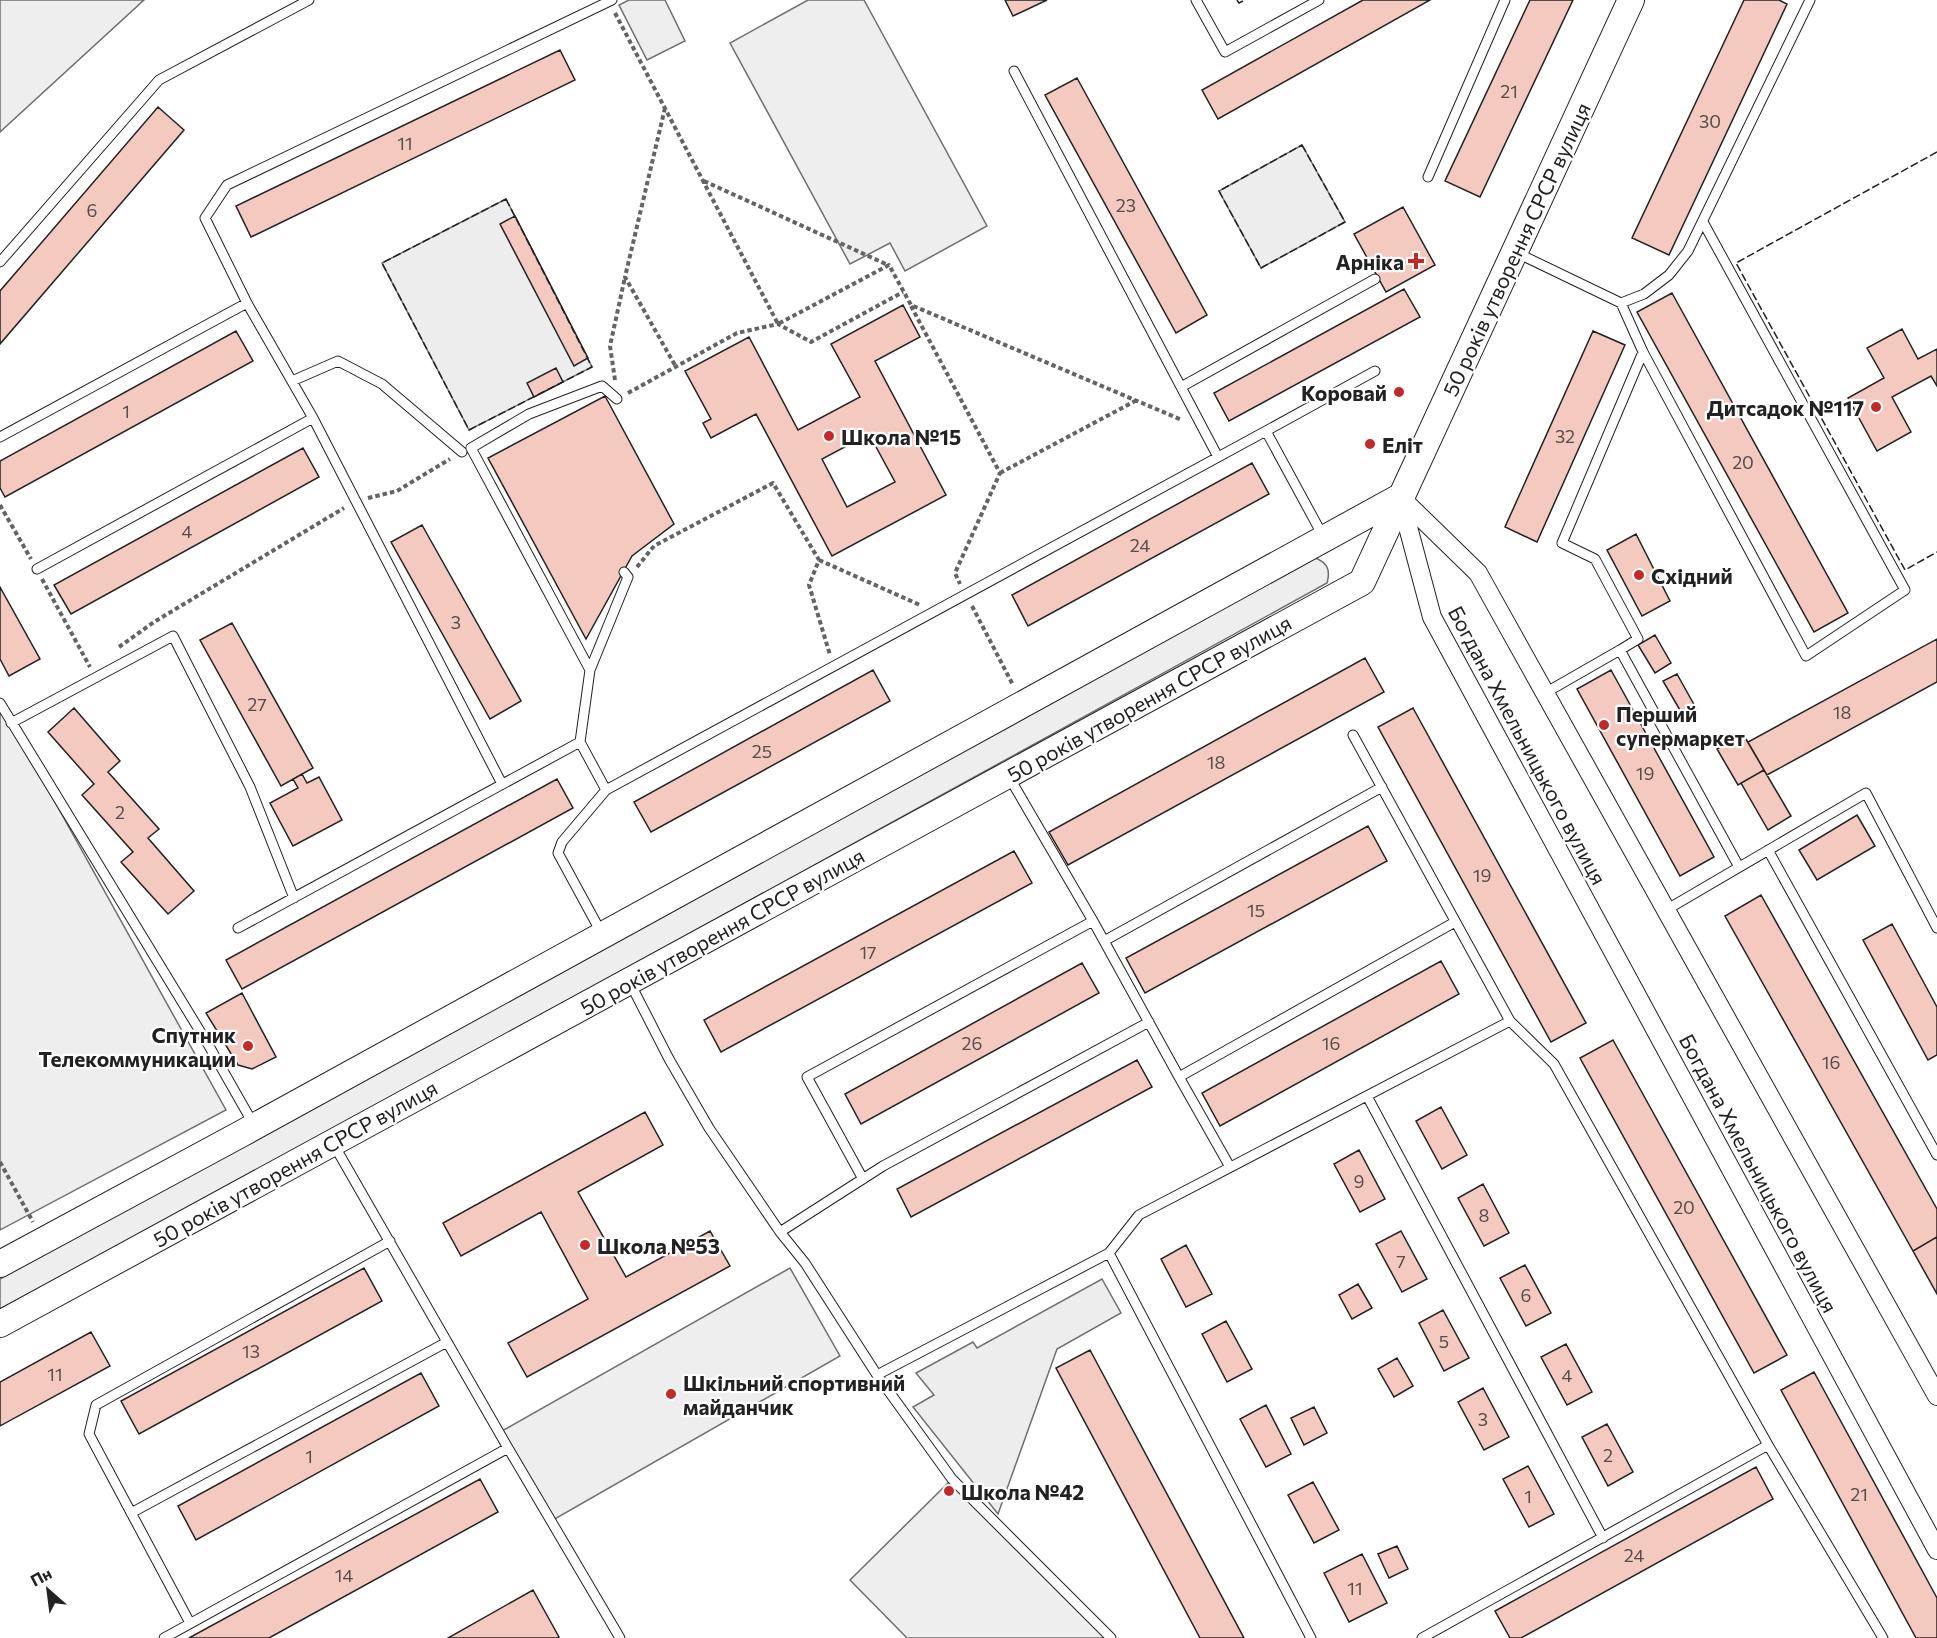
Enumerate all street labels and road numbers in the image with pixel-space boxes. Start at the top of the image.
street label: 50 років утворення СРСР вулиця [1437,98,1595,400]
street label: Богдана Хмельницького вулиця [1444,601,1612,889]
street label: 50 років утворення СРСР вулиця [1003,609,1295,787]
street label: 50 років утворення СРСР вулиця [576,842,868,1020]
street label: Богдана Хмельницького вулиця [1675,1029,1843,1317]
street label: 50 років утворення СРСР вулиця [149,1074,441,1252]

